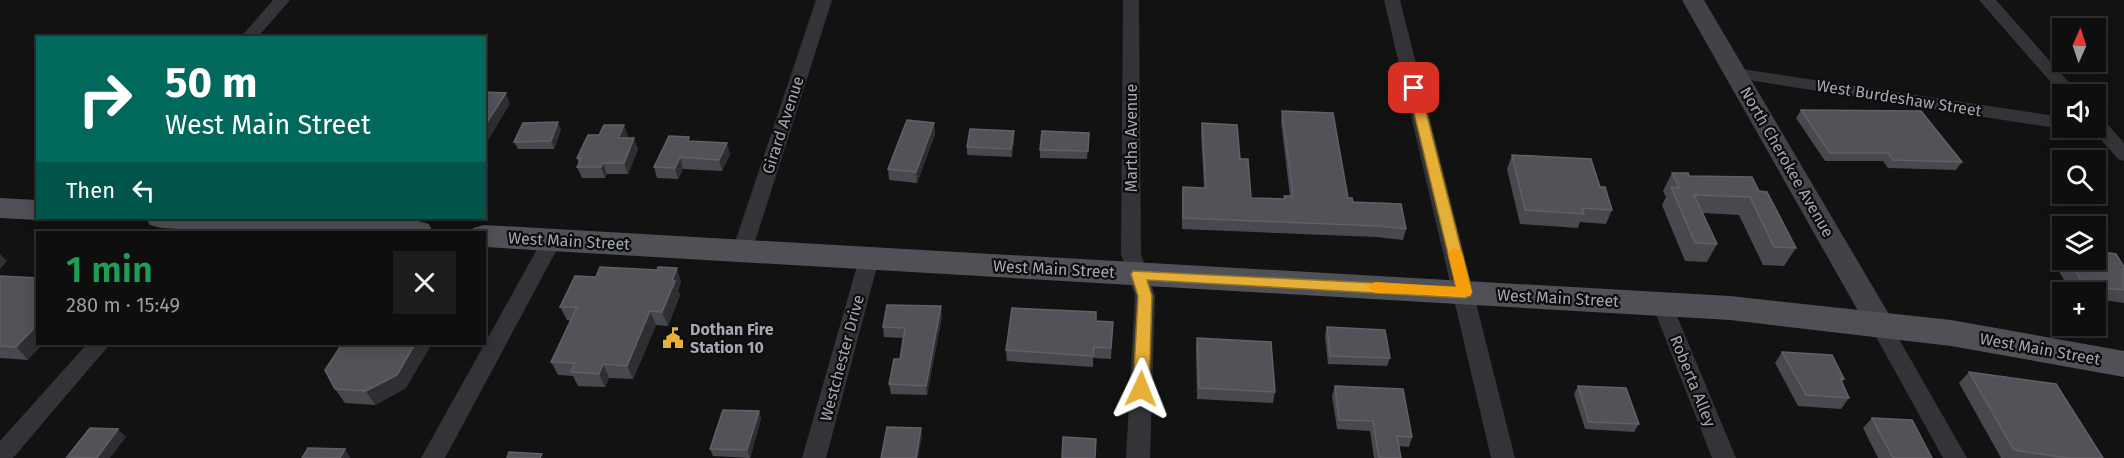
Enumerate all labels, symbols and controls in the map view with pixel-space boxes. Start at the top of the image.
north arrow [2052,18,2106,72]
map controls [2052,18,2106,336]
text: 50 m [165,58,258,108]
icon: right [66,60,144,138]
pin [1388,62,1439,113]
icon: arrive [1397,71,1430,104]
street label: Girard Avenue [758,74,808,176]
street label: West Burdeshaw Street [1815,76,1983,120]
street label: North Cherokee Avenue [1736,83,1838,241]
street label: Martha Avenue [1122,84,1141,192]
button: sound [2052,84,2106,138]
text: West Main Street [165,109,371,141]
button: search [2052,150,2106,204]
icon: left [127,174,160,207]
text: Then [66,177,115,204]
button: layers [2052,216,2106,270]
street label: West Main Street [508,228,631,254]
text: 1 min [66,248,153,292]
button: close [393,251,456,314]
street label: West Main Street [993,256,1116,282]
button: + [2052,282,2106,336]
street label: West Main Street [1497,285,1620,311]
text: 280 m · 15:49 [66,293,180,317]
street label: Westchester Drive [816,293,868,423]
place label: Dothan Fire Station 10 [690,320,774,357]
public building icon: Dothan Fire Station 10 [661,326,685,350]
street label: West Main Street [1978,329,2102,369]
street label: Roberta Alley [1666,333,1720,430]
position arrow [1109,357,1173,421]

